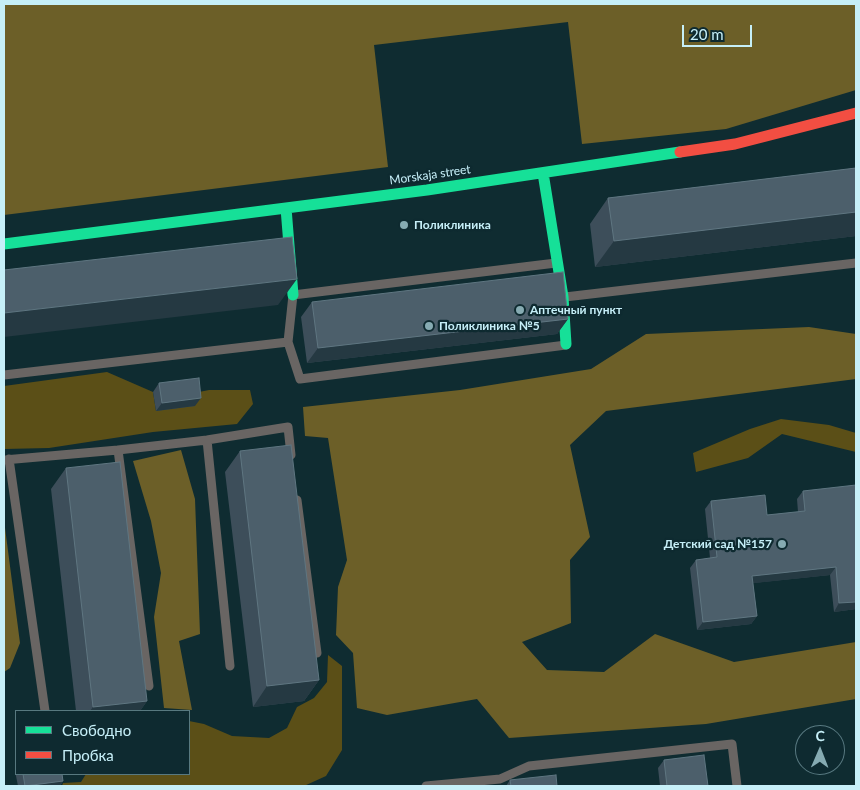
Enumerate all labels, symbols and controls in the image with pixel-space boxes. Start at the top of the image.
scale bar [685,15,755,47]
text: 20 m [690,25,724,43]
street label: Morskaja street [388,162,472,188]
place label: Поликлиника [414,218,491,232]
marker: Поликлиника [398,219,410,231]
place label: Аптечный пункт [530,303,622,317]
marker: Аптечный пункт [514,304,526,316]
place label: Поликлиника №5 [439,319,540,333]
marker: Поликлиника №5 [423,320,435,332]
place label: Детский сад №157 [664,537,772,551]
marker: Детский сад №157 [776,538,788,550]
legend [15,710,190,775]
text: Свободно [62,721,131,739]
north arrow [795,725,845,775]
text: С [815,727,825,744]
text: Пробка [62,746,114,764]

